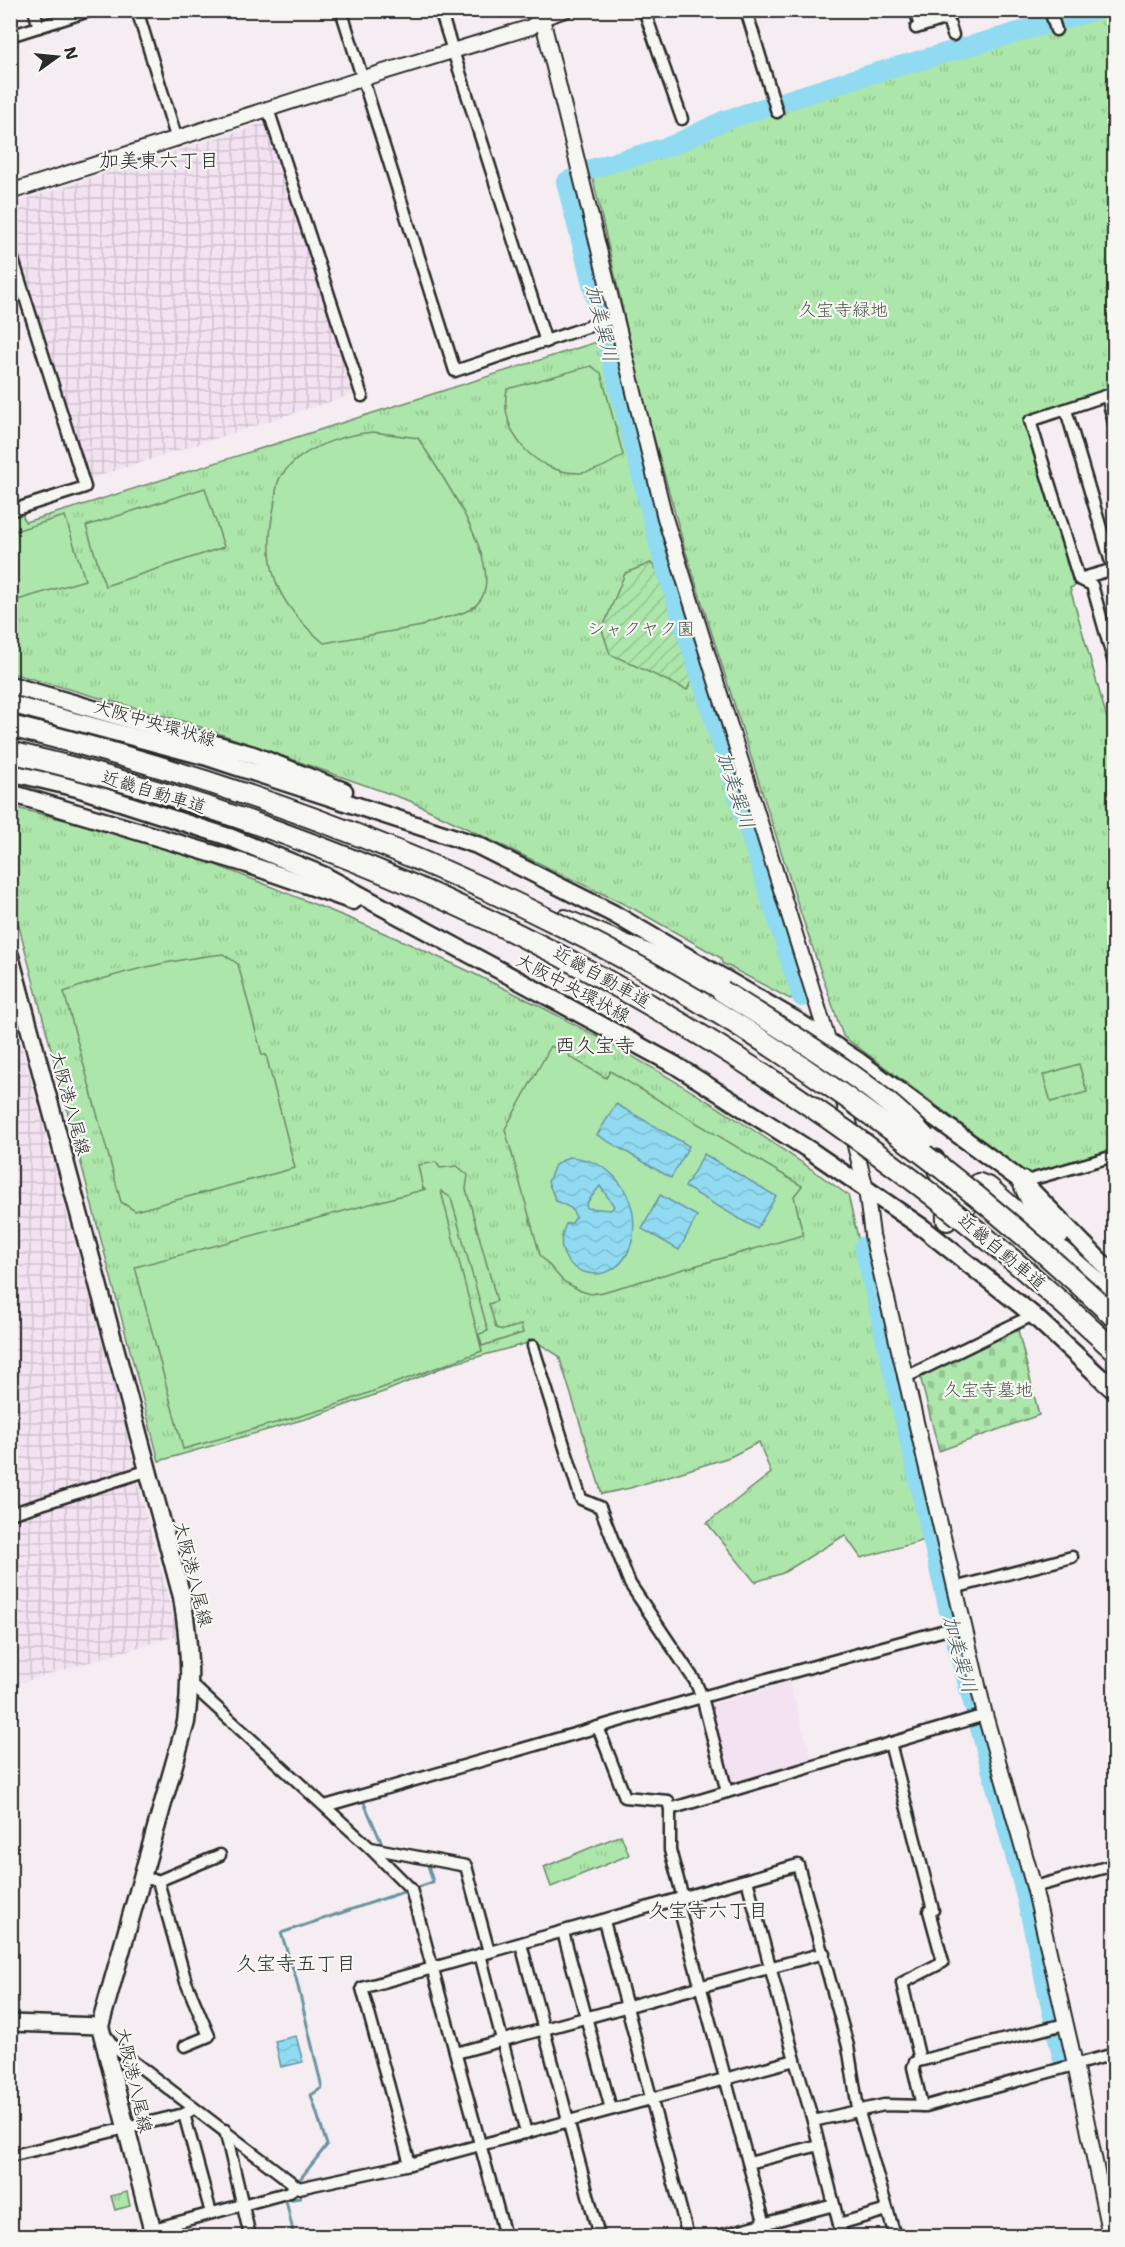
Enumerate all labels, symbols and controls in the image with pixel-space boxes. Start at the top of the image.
north arrow [27,27,87,87]
text: N [59,44,83,62]
district label: 加美東六丁目 [99,147,219,173]
water label: 加美巽川 [580,281,624,365]
park label: 久宝寺緑地 [798,298,888,322]
park label: シャクヤク園 [587,617,695,641]
street label: 大阪中央環状線 [91,694,219,752]
water label: 加美巽川 [711,748,761,832]
street label: 近畿自動車道 [99,765,209,819]
street label: 近畿自動車道 [549,940,655,1014]
street label: 大阪中央環状線 [512,948,634,1028]
district label: 西久宝寺 [555,1032,635,1058]
street label: 大阪港八尾線 [44,1048,96,1158]
street label: 近畿自動車道 [953,1208,1051,1296]
park label: 久宝寺墓地 [943,1378,1033,1402]
street label: 大阪港八尾線 [168,1519,218,1629]
water label: 加美巽川 [937,1612,983,1696]
district label: 久宝寺六丁目 [648,1897,768,1923]
district label: 久宝寺五丁目 [236,1950,356,1976]
street label: 大阪港八尾線 [110,2025,158,2135]

